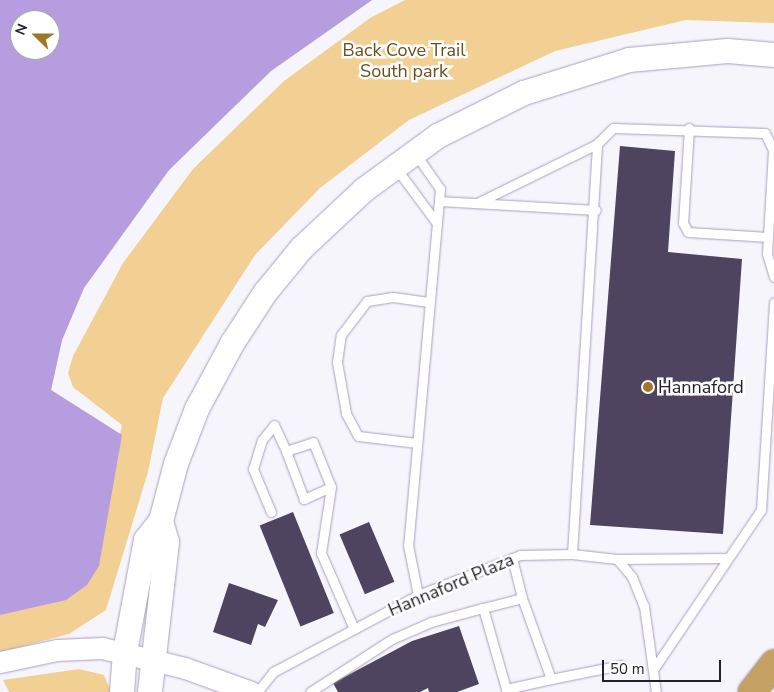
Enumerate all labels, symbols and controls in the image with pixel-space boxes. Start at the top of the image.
north arrow [10,10,60,60]
text: N [11,21,32,38]
park label: Back Cove Trail South park [342,40,466,82]
place label: Hannaford [658,376,744,398]
marker: Hannaford [642,381,654,393]
street label: Hannaford Plaza [385,549,517,621]
scale bar [604,650,723,682]
text: 50 m [610,659,645,679]

